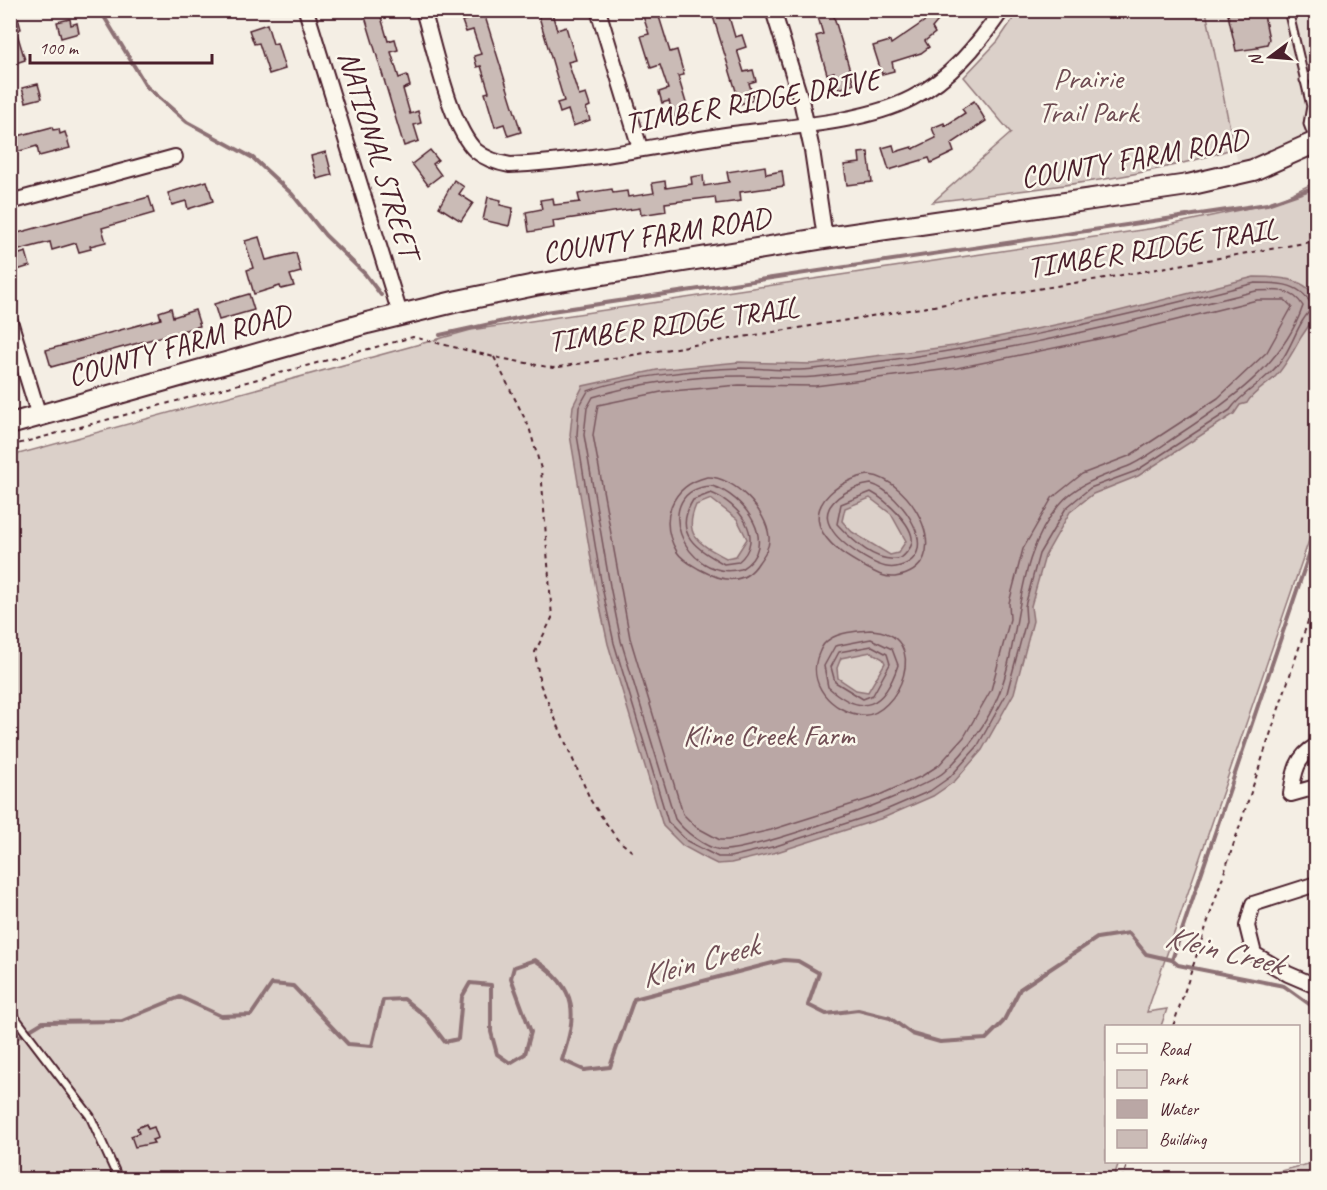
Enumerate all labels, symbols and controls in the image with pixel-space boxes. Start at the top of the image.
scale bar [30,27,212,65]
north arrow [1240,27,1300,87]
text: 100 m [39,37,80,59]
street label: NATIONAL STREET [330,46,430,269]
text: N [1245,50,1268,68]
street label: TIMBER RIDGE DRIVE [622,59,886,142]
park label: Prairie Trail Park [1038,59,1140,131]
street label: COUNTY FARM ROAD [1018,119,1253,197]
street label: COUNTY FARM ROAD [540,198,775,272]
street label: TIMBER RIDGE TRAIL [1025,209,1281,286]
street label: TIMBER RIDGE TRAIL [546,287,802,360]
street label: COUNTY FARM ROAD [63,294,297,395]
park label: Kline Creek Farm [683,716,856,754]
water label: Klein Creek [1161,916,1292,986]
water label: Klein Creek [636,923,767,997]
legend [1105,1025,1300,1163]
text: Road [1159,1038,1192,1060]
text: Park [1159,1068,1189,1090]
text: Water [1159,1098,1200,1120]
text: Building [1159,1128,1208,1150]

